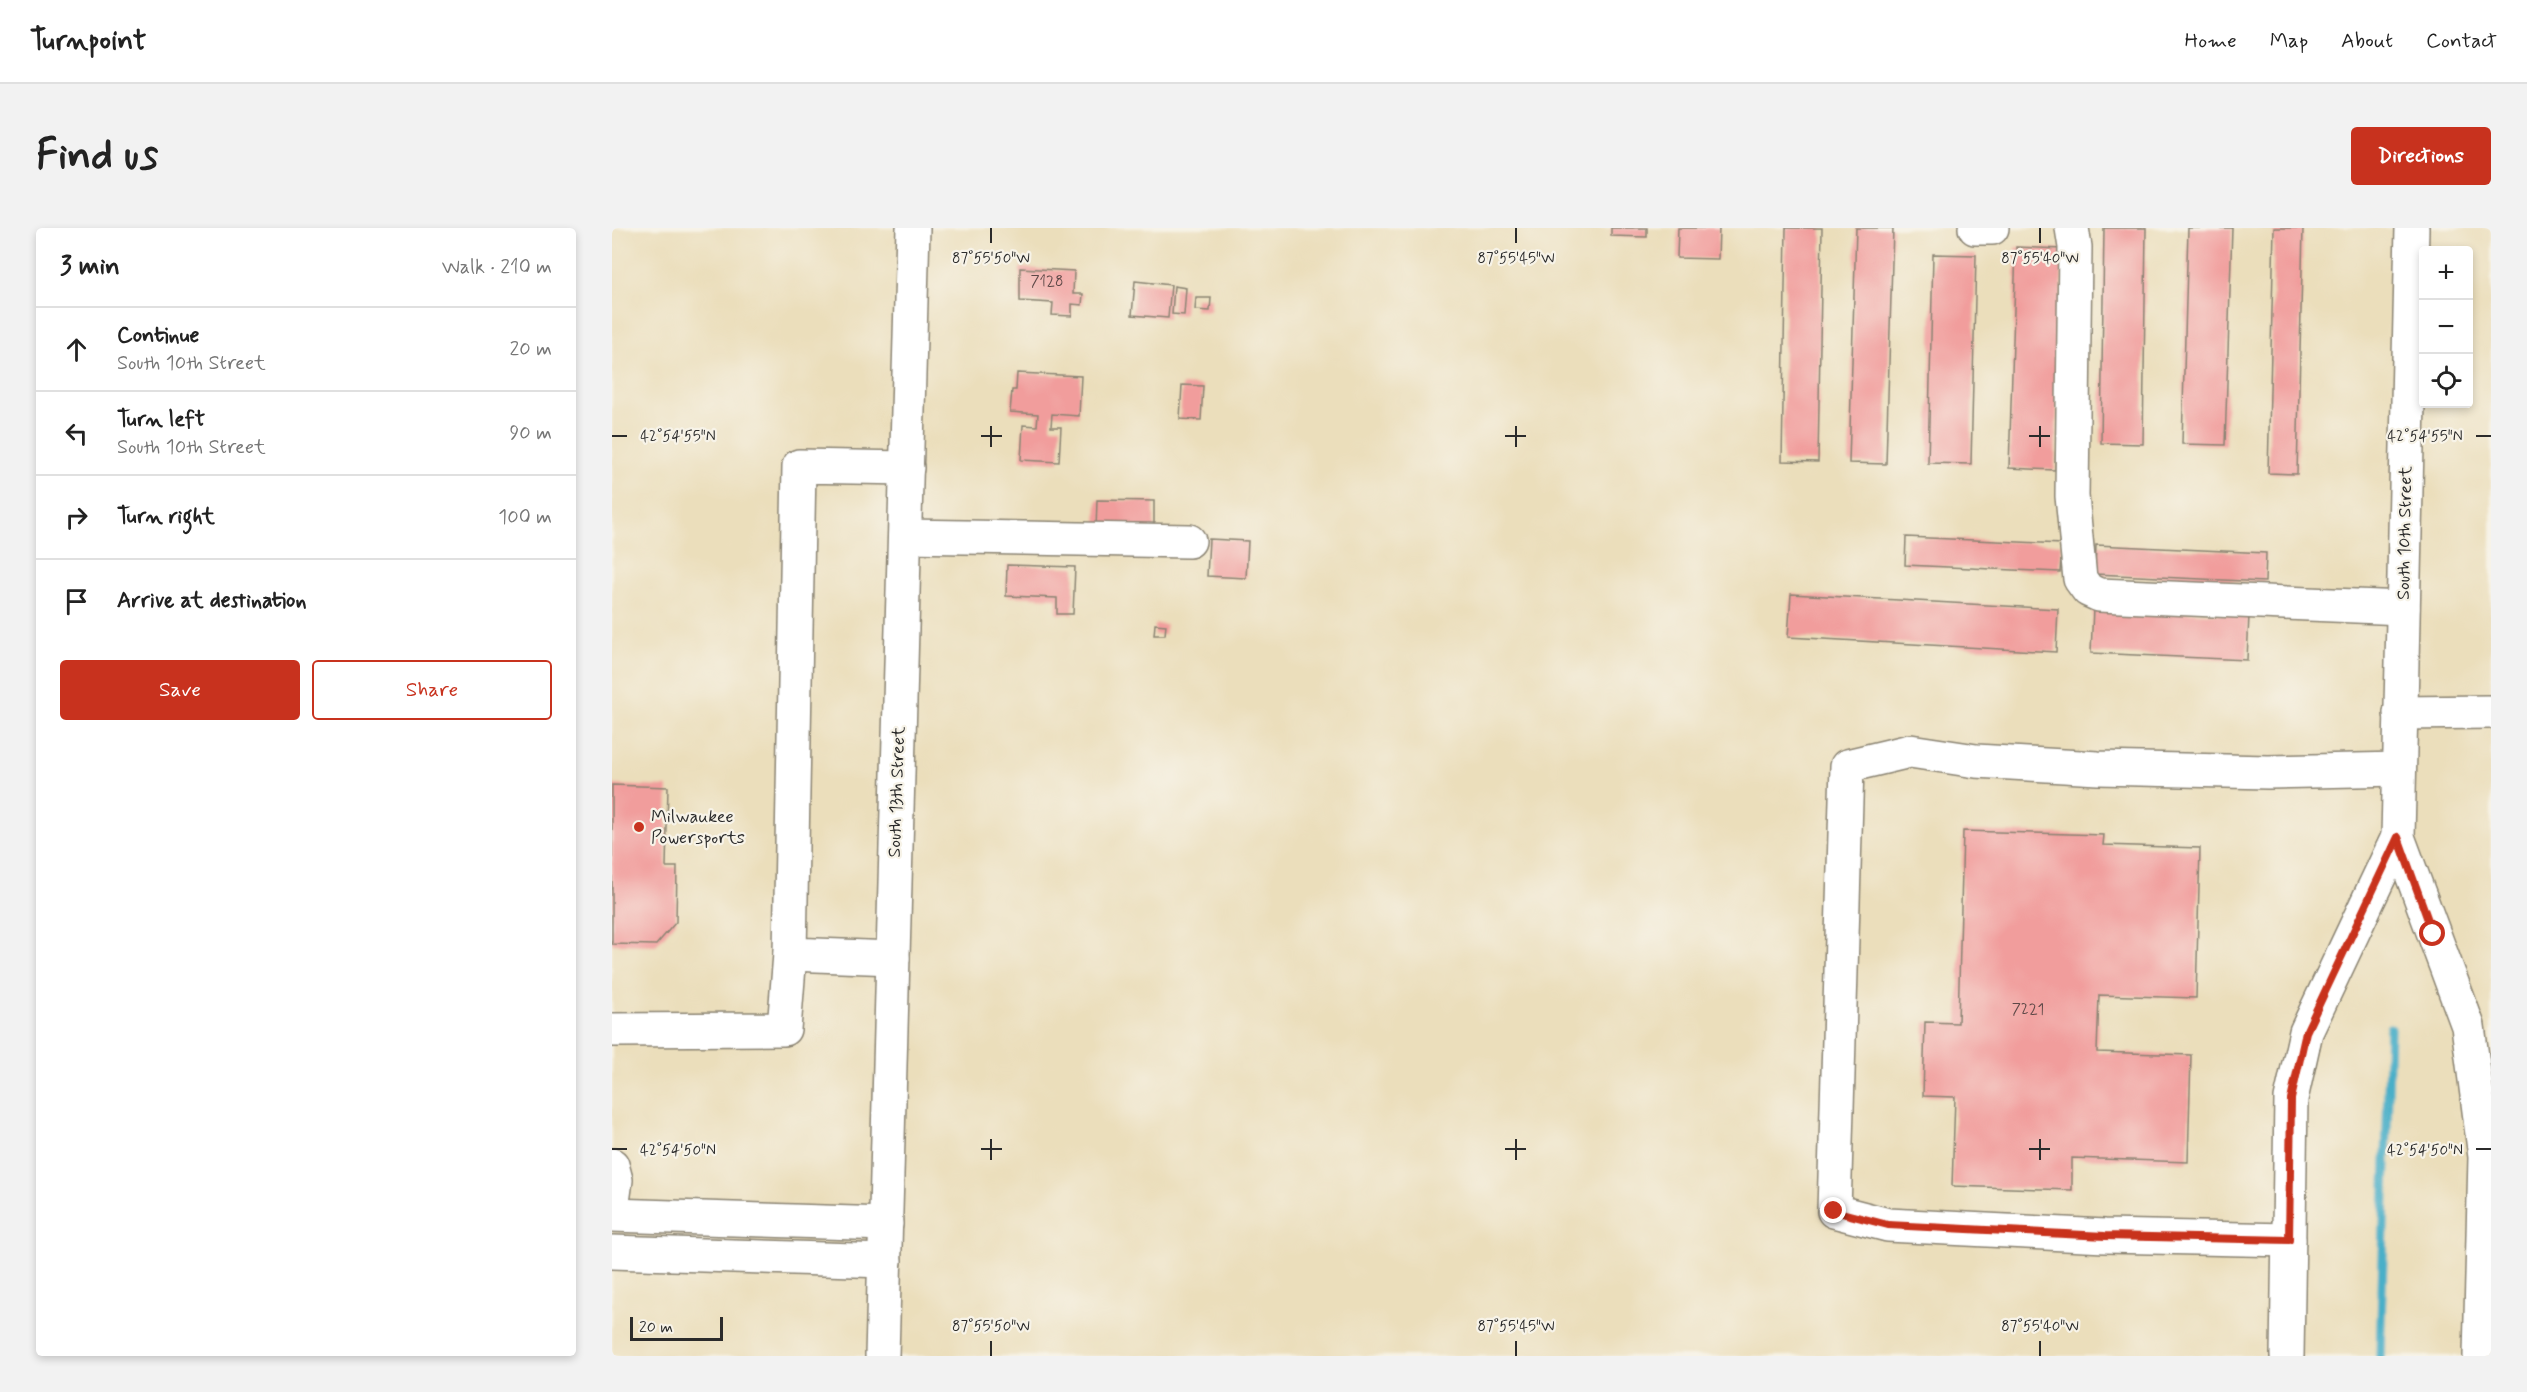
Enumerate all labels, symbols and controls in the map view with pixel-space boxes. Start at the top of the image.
text: Turnpoint [30,23,146,60]
text: Home [2185,27,2237,55]
text: Map [2270,27,2308,55]
text: About [2341,27,2393,55]
text: Contact [2426,27,2497,55]
button: Directions [2351,127,2491,185]
text: Find us [36,129,158,184]
map controls [2419,246,2473,408]
button: + [2419,246,2473,300]
text: 87°55'50"W [952,249,1030,269]
text: 87°55'45"W [1477,249,1555,269]
text: 87°55'40"W [2001,249,2079,269]
text: 3 min [60,250,120,284]
text: Walk · 210 m [442,254,552,281]
house number: 7128 [1031,272,1063,292]
button: − [2419,300,2473,354]
text: Continue [117,322,199,350]
icon: ahead [60,333,93,366]
text: 20 m [509,336,552,363]
text: South 10th Street [117,350,266,377]
button: locate [2419,354,2473,408]
text: Turn left [117,406,205,434]
icon: left [60,417,93,450]
text: 90 m [509,420,552,447]
text: 42°54'55"N [640,427,716,447]
text: 42°54'55"N [2387,427,2463,447]
text: South 10th Street [117,434,266,461]
street label: South 10th Street [2392,465,2418,600]
icon: right [60,501,93,534]
text: Turn right [117,503,215,531]
text: 100 m [498,504,552,531]
icon: arrive [60,585,93,618]
text: Arrive at destination [117,587,307,615]
button: Save [60,660,300,720]
button: Share [312,660,552,720]
street label: South 13th Street [883,726,911,858]
place label: Milwaukee Powersports [651,805,745,850]
marker: Milwaukee Powersports [632,820,646,834]
route start [2419,920,2445,946]
house number: 7221 [2012,1000,2044,1020]
text: 42°54'50"N [640,1141,716,1161]
text: 42°54'50"N [2387,1141,2463,1161]
route end [1820,1197,1846,1223]
scale bar [630,1314,723,1342]
text: 20 m [639,1317,673,1338]
text: 87°55'50"W [952,1317,1030,1337]
text: 87°55'45"W [1477,1317,1555,1337]
text: 87°55'40"W [2001,1317,2079,1337]

